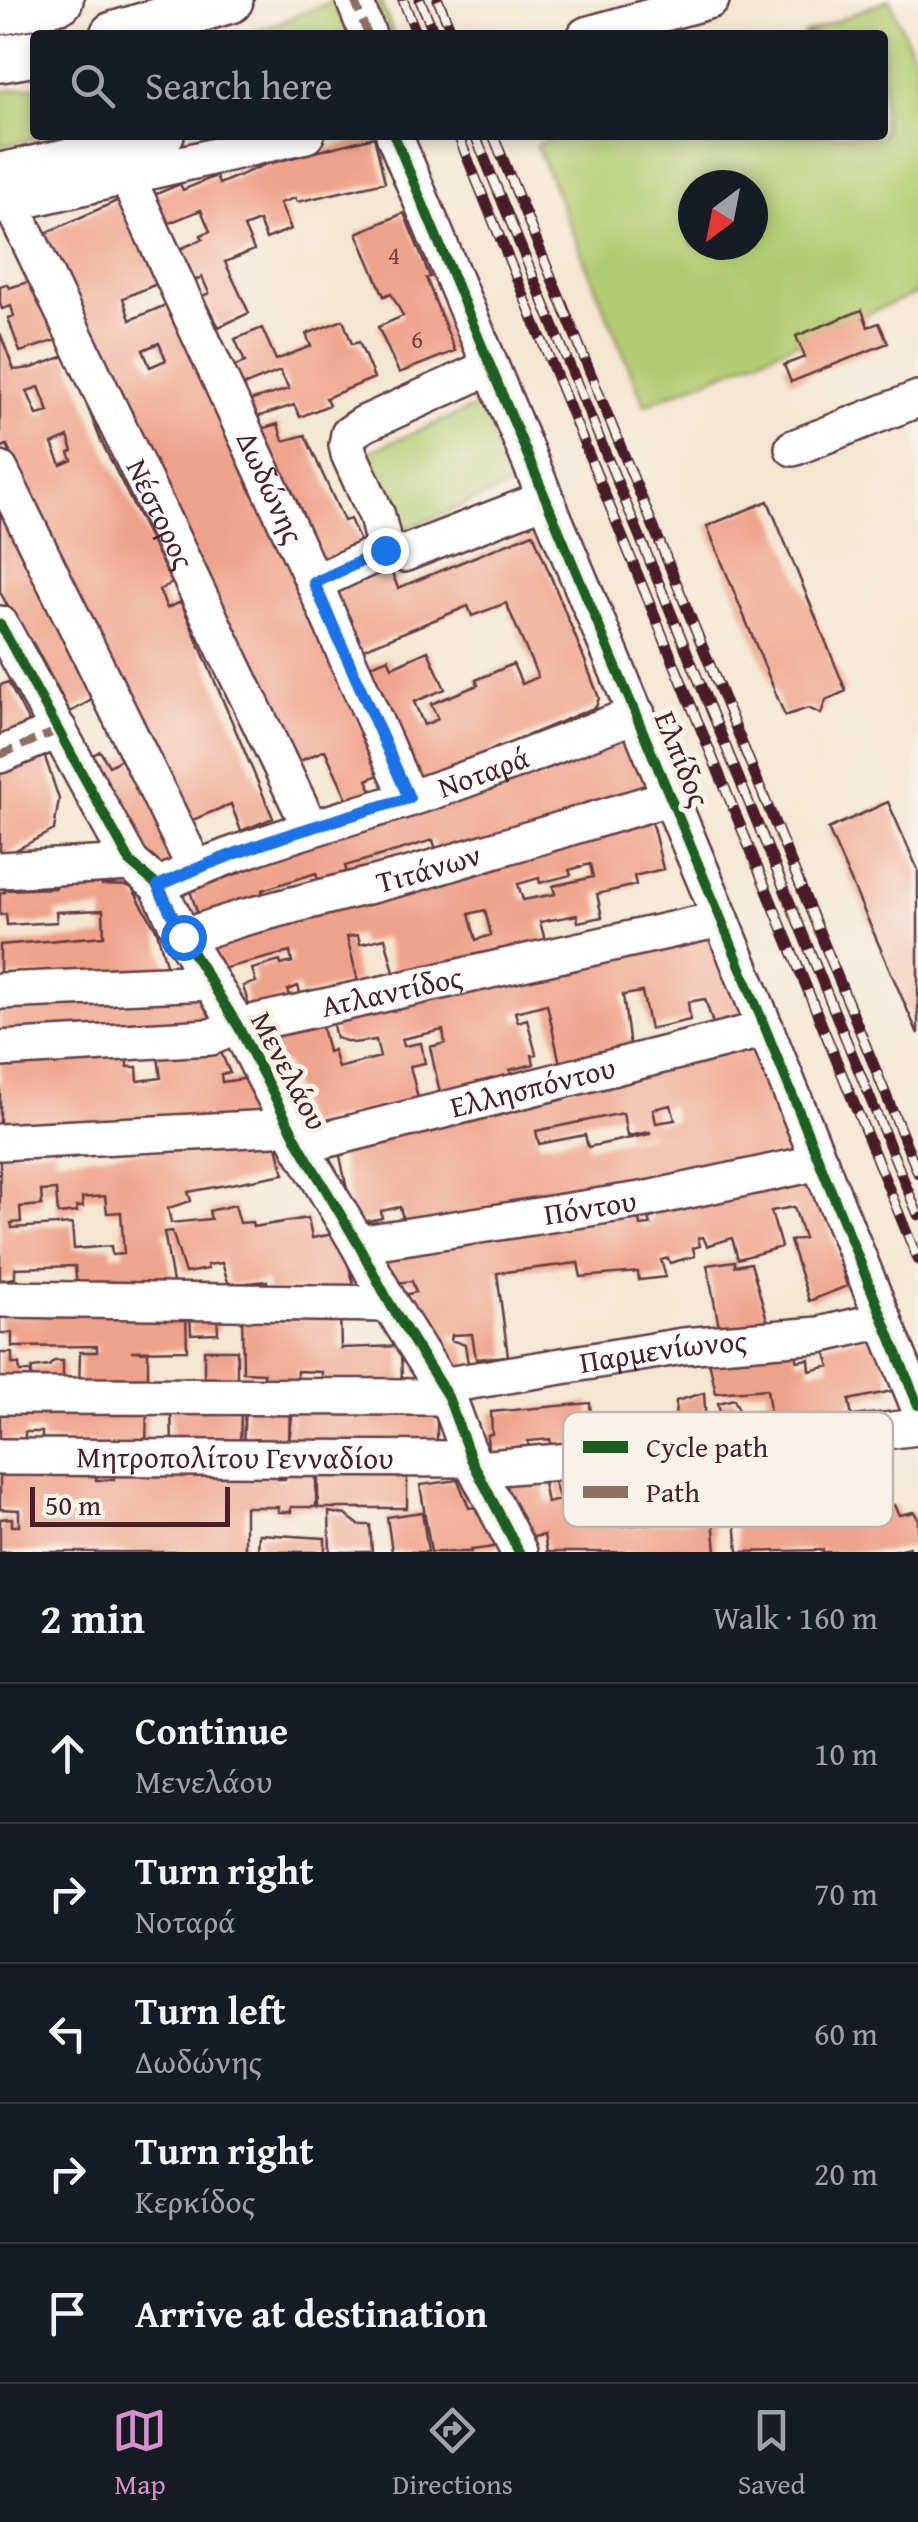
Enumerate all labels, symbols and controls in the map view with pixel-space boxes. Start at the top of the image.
search box [30,30,888,140]
text: Search here [145,57,333,113]
icon: search [65,58,120,113]
north arrow [678,170,768,260]
house number: 4 [388,237,400,273]
house number: 6 [411,321,423,357]
street label: Δωδώνης [226,424,316,551]
street label: Νέστορος [116,451,206,577]
route end [363,528,409,574]
street label: Ελπίδος [644,704,722,813]
street label: Νοταρά [432,735,535,809]
street label: Τιτάνων [371,832,486,904]
route start [161,915,207,961]
street label: Ατλαντίδος [317,954,467,1028]
street label: Μενελάου [240,1003,340,1138]
street label: Ελλησπόντου [445,1045,620,1128]
street label: Πόντου [541,1178,639,1236]
street label: Παρμενίωνος [576,1318,749,1384]
legend [563,1412,893,1527]
text: Cycle path [646,1426,769,1467]
street label: Μητροπολίτου Γενναδίου [76,1434,394,1480]
text: Path [646,1471,700,1512]
scale bar [30,1482,230,1526]
text: 50 m [45,1484,101,1525]
text: 2 min [40,1587,145,1648]
text: Walk · 160 m [713,1594,878,1641]
text: Continue [135,1702,288,1758]
icon: ahead [40,1726,95,1781]
text: 10 m [814,1730,878,1777]
text: Μενελάου [135,1758,272,1805]
text: Turn right [135,1842,314,1898]
icon: right [40,1866,95,1921]
text: 70 m [814,1870,878,1917]
text: Νοταρά [135,1898,236,1945]
text: Turn left [135,1982,286,2038]
icon: left [40,2006,95,2061]
text: 60 m [814,2010,878,2057]
text: Δωδώνης [135,2038,262,2085]
text: Turn right [135,2122,314,2178]
icon: right [40,2146,95,2201]
text: 20 m [814,2150,878,2197]
text: Κερκίδος [135,2178,255,2225]
text: Arrive at destination [135,2285,488,2341]
icon: arrive [40,2286,95,2341]
tab: Map [112,2403,167,2504]
tab: Directions [392,2403,513,2504]
tab: Saved [738,2403,806,2504]

